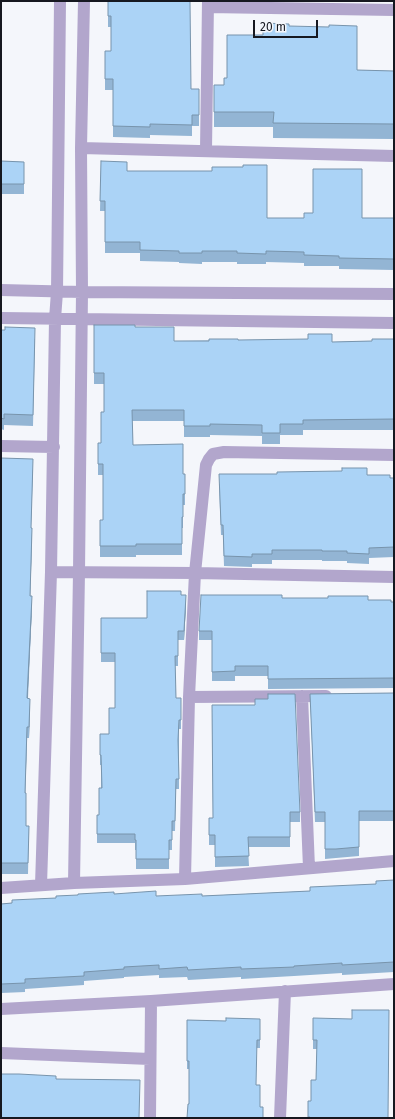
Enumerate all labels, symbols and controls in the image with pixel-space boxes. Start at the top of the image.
scale bar [255,12,320,38]
text: 20 m [260,20,286,34]

